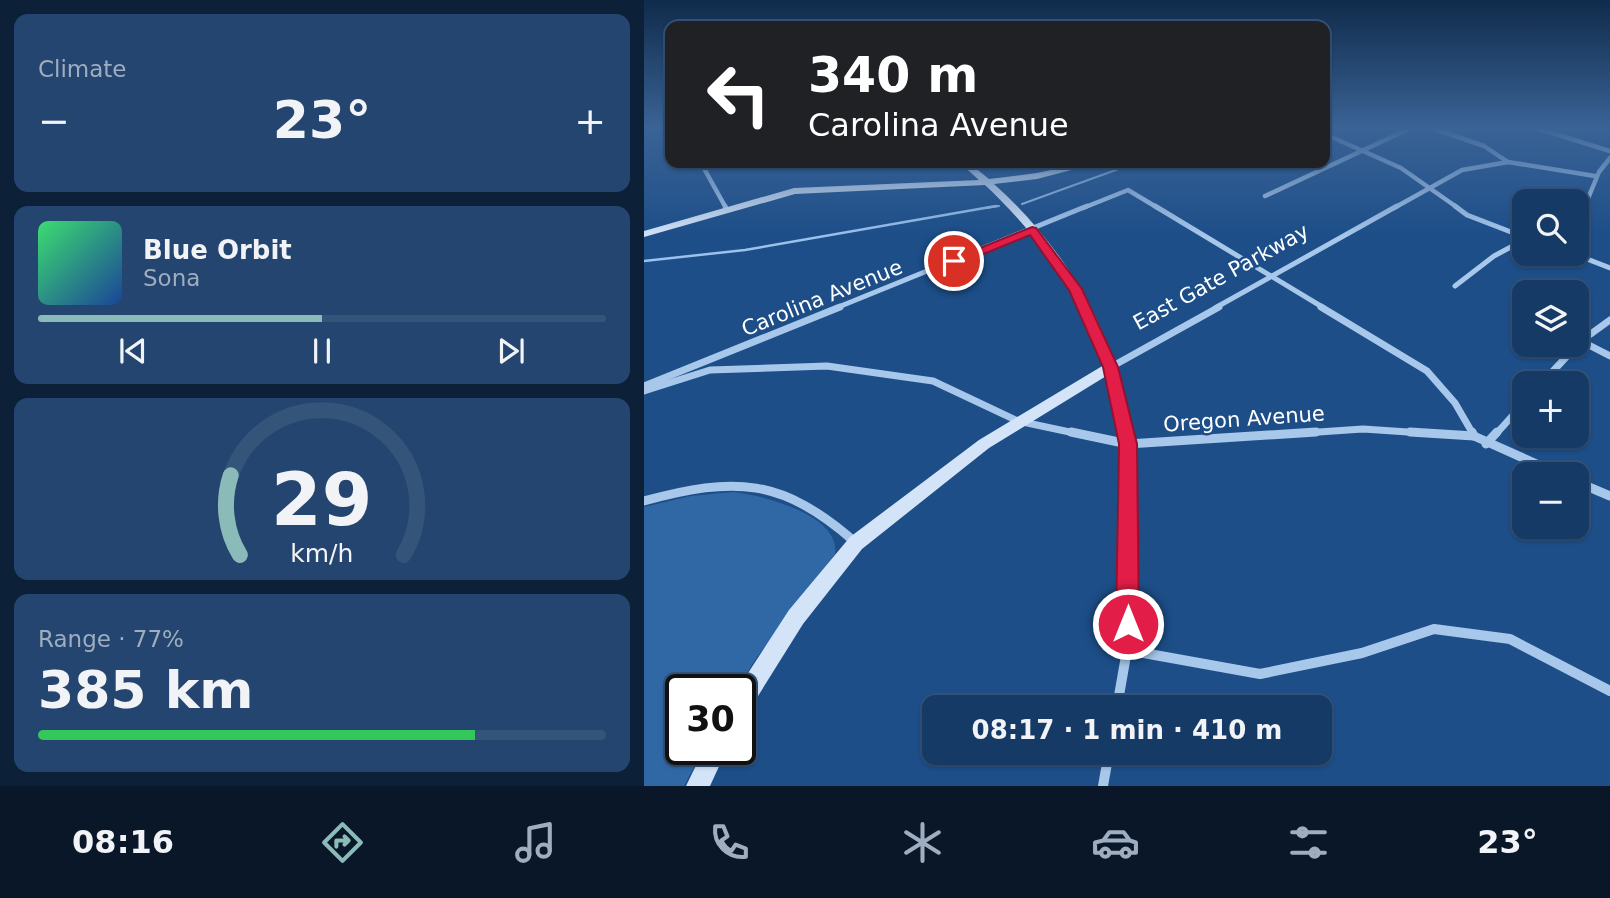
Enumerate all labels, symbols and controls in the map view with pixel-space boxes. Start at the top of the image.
text: 340 m [808,47,978,104]
icon: left [693,49,784,140]
text: Climate [38,56,127,82]
text: 23° [273,90,371,150]
text: − [38,99,70,143]
text: + [574,99,606,143]
text: Carolina Avenue [808,106,1069,144]
map controls [1512,189,1589,539]
button: search [1512,189,1589,266]
street label: East Gate Parkway [1129,219,1313,335]
pin [924,231,984,291]
text: Blue Orbit [143,235,292,265]
icon: arrive [935,242,973,280]
street label: Carolina Avenue [738,255,906,341]
text: Sona [143,265,200,291]
button: layers [1512,280,1589,357]
icon: previous [114,332,152,370]
icon: pause [303,332,341,370]
icon: next [492,332,530,370]
button: + [1512,371,1589,448]
street label: Oregon Avenue [1162,401,1326,437]
text: 29 [271,457,373,542]
button: − [1512,462,1589,539]
text: km/h [290,539,354,568]
position arrow [1091,587,1165,661]
text: Range · 77% [38,626,184,652]
text: 385 km [38,660,253,720]
speed limit sign: 30 [665,674,756,765]
text: 08:17 · 1 min · 410 m [972,715,1282,745]
icon: directions [318,818,367,867]
icon: music [511,818,560,867]
icon: phone [705,818,754,867]
icon: climate [898,818,947,867]
icon: car [1091,818,1140,867]
icon: filters [1284,818,1333,867]
text: 08:16 [72,823,174,861]
text: 23° [1477,823,1538,861]

